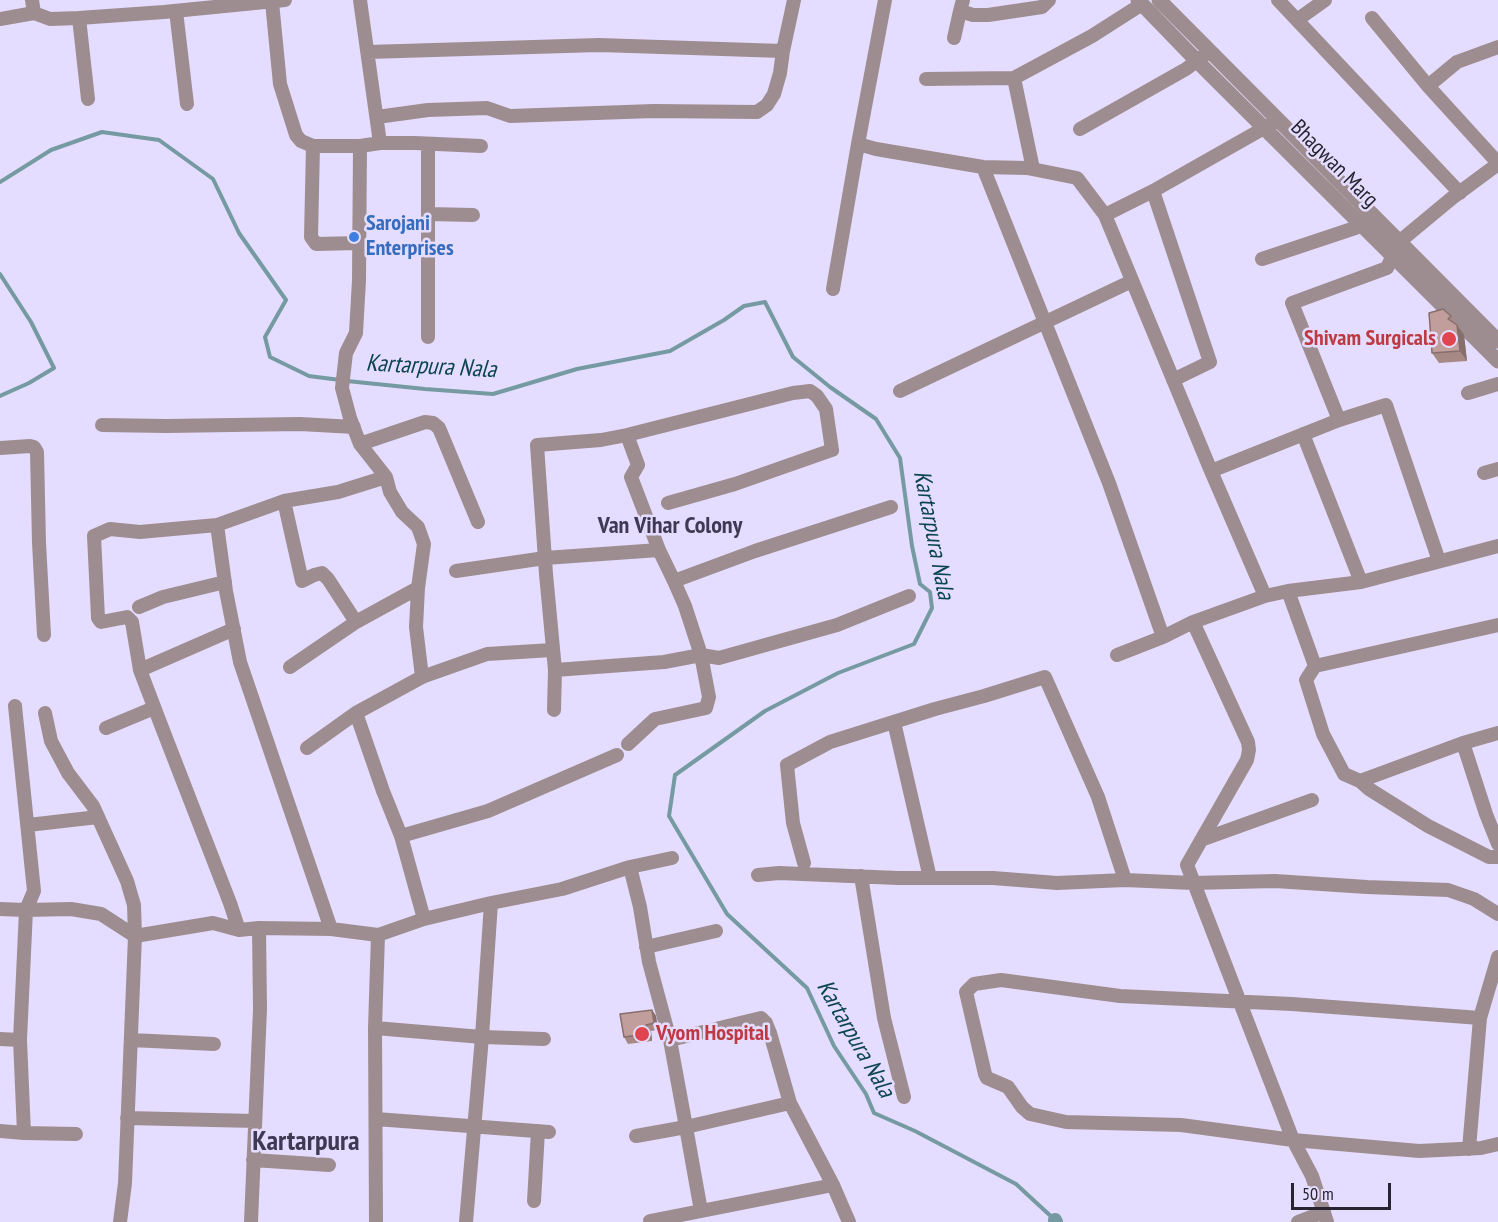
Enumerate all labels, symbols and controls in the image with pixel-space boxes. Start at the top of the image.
street label: Bhagwan Marg [1285,115,1383,213]
place label: Sarojani Enterprises [366,211,454,262]
marker: Sarojani Enterprises [347,230,361,244]
place label: Shivam Surgicals [1304,326,1436,352]
marker: Shivam Surgicals [1440,330,1458,348]
water label: Kartarpura Nala [365,349,497,385]
water label: Kartarpura Nala [906,468,960,602]
district label: Van Vihar Colony [598,512,742,540]
water label: Kartarpura Nala [810,975,900,1103]
place label: Vyom Hospital [656,1021,769,1047]
marker: Vyom Hospital [633,1025,651,1043]
district label: Kartarpura [252,1125,360,1159]
scale bar [1294,1171,1394,1209]
text: 50 m [1302,1182,1334,1205]

